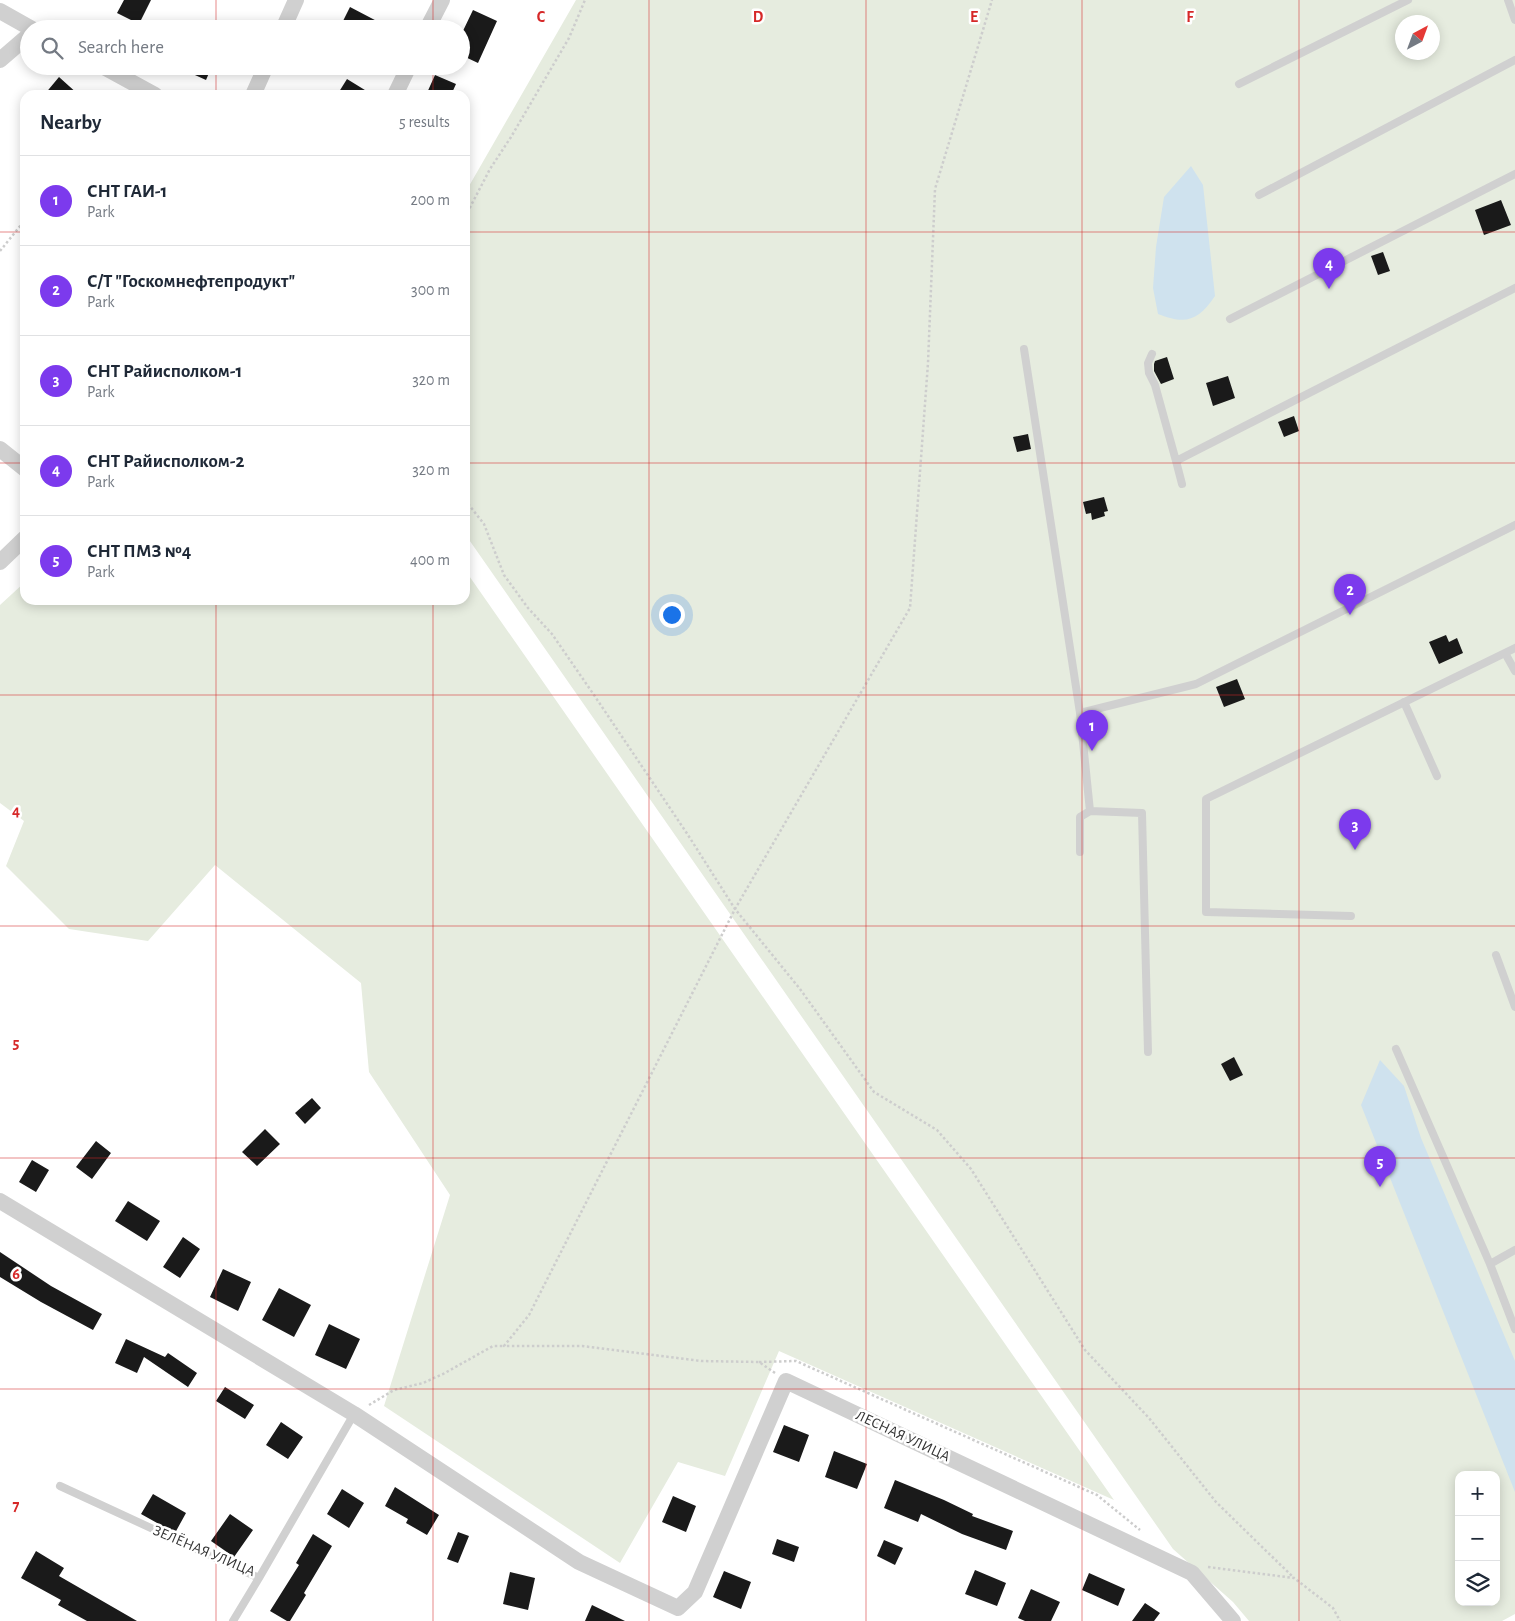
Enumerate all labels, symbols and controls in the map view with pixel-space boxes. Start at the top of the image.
text: C [537,9,546,25]
text: D [753,9,764,25]
text: E [970,9,978,25]
text: F [1186,9,1194,25]
north arrow [1395,15,1440,60]
search box [20,20,470,75]
icon: search [38,34,66,62]
text: Search here [78,38,164,57]
text: Nearby [40,112,101,133]
text: 5 results [399,114,450,130]
text: СНТ ГАИ-1 [87,182,167,201]
text: 1 [53,192,59,208]
text: 200 m [410,192,450,208]
text: Park [87,204,115,220]
pin: 4 [1313,248,1345,289]
text: С/Т "Госкомнефтепродукт" [87,272,295,291]
text: 2 [52,282,60,298]
text: 300 m [411,282,450,298]
text: Park [87,294,115,310]
text: СНТ Райисполком-1 [87,362,242,381]
text: 3 [53,372,59,388]
text: 320 m [412,372,450,388]
text: Park [87,384,115,400]
text: СНТ Райисполком-2 [87,452,244,471]
text: 4 [52,462,60,478]
text: 320 m [412,462,450,478]
text: Park [87,474,115,490]
text: СНТ ПМЗ №4 [87,542,191,561]
text: 5 [53,552,59,568]
text: 400 m [410,552,450,568]
text: Park [87,564,115,580]
pin: 2 [1334,574,1366,615]
your location [659,602,685,628]
pin: 1 [1076,710,1108,751]
text: 4 [12,803,20,819]
pin: 3 [1339,809,1371,850]
text: 5 [13,1035,20,1051]
pin: 5 [1364,1146,1396,1187]
text: 6 [12,1266,20,1282]
street label: ЛЕСНАЯ УЛИЦА [854,1408,953,1464]
map controls [1455,1471,1500,1606]
button: + [1455,1471,1500,1516]
text: 7 [13,1498,20,1514]
button: − [1455,1516,1500,1561]
street label: ЗЕЛЁНАЯ УЛИЦА [151,1522,258,1579]
button: layers [1455,1561,1500,1606]

